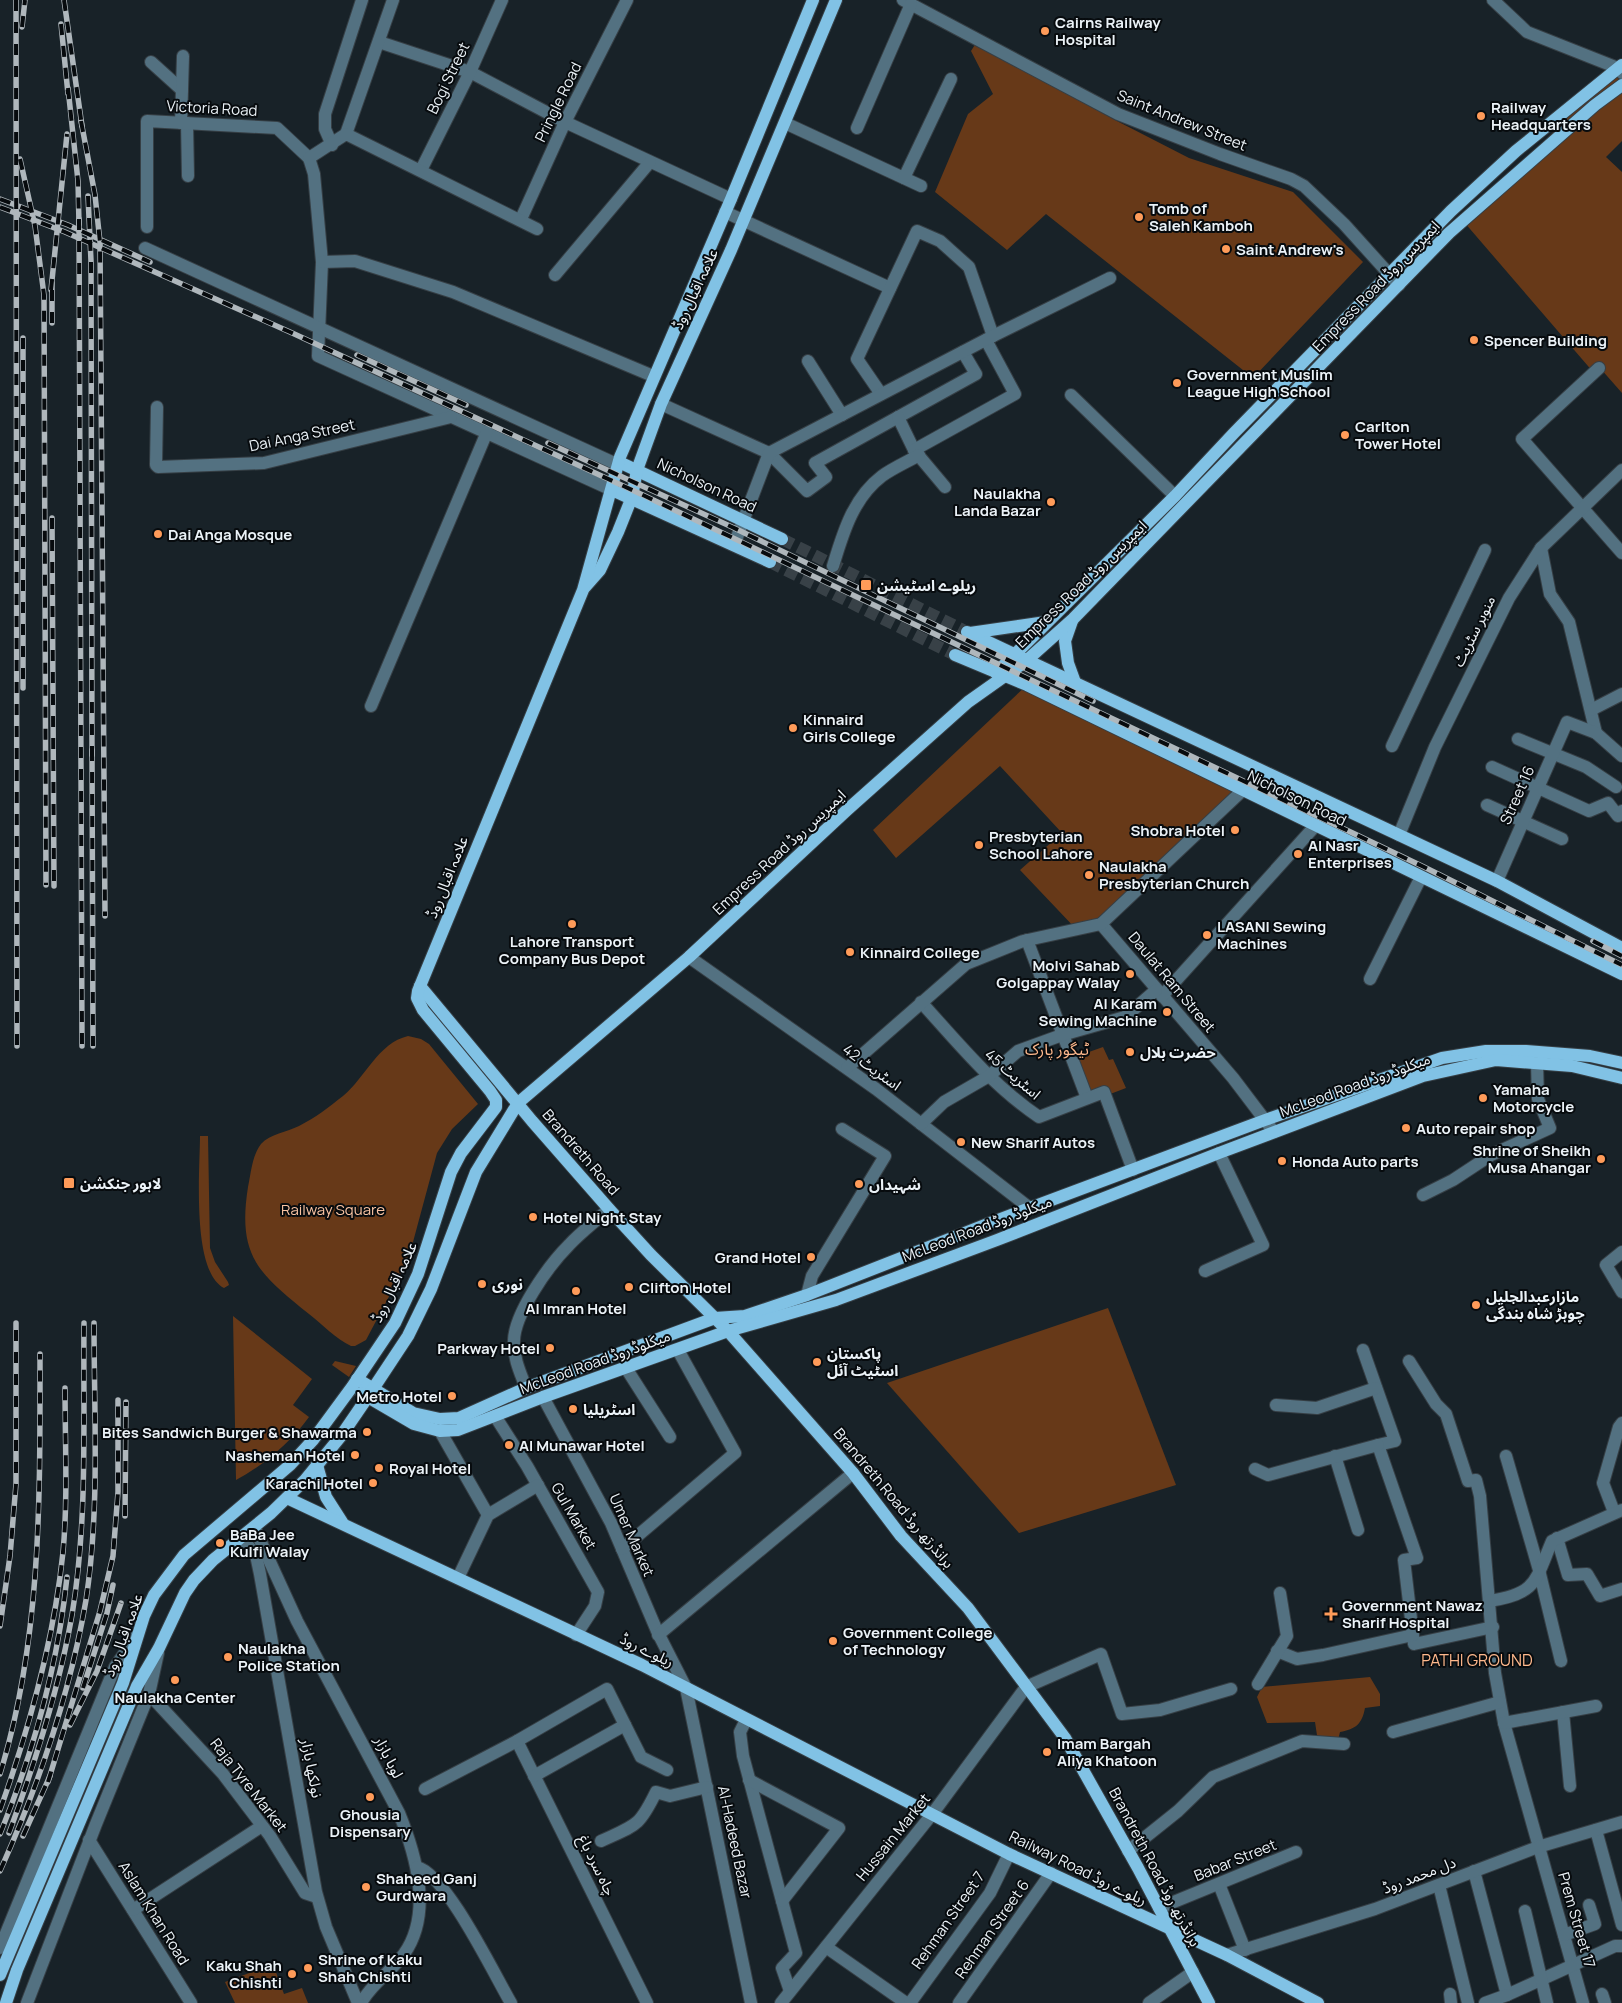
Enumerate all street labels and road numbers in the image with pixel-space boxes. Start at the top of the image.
street label: Bogi Street [422,39,474,117]
street label: Pringle Road [530,58,586,146]
street label: Saint Andrew Street [1114,84,1250,156]
street label: Victoria Road [166,95,258,121]
street label: Empress Road ایمپریس روڈ [1308,216,1444,356]
street label: علامہ اقبال روڈ [667,245,723,333]
street label: Dai Anga Street [247,414,357,456]
street label: Nicholson Road [654,453,760,517]
street label: Empress Road ایمپریس روڈ [1011,516,1151,652]
street label: منوہر سٹریٹ [1448,592,1500,670]
street label: Street 16 [1495,762,1539,828]
street label: Nicholson Road [1244,765,1350,831]
street label: Empress Road ایمپریس روڈ [708,785,850,920]
street label: علامہ اقبال روڈ [421,832,473,921]
street label: Daulat Ram Street [1124,927,1220,1037]
street label: اسٹریٹ 42 [838,1039,906,1095]
street label: اسٹریٹ 45 [981,1044,1045,1104]
street label: McLeod Road میکلوڈ روڈ [1277,1048,1433,1122]
street label: Brandreth Road [538,1104,624,1200]
street label: McLeod Road میکلوڈ روڈ [899,1191,1055,1267]
street label: علامہ اقبال روڈ [366,1238,422,1326]
street label: McLeod Road میکلوڈ روڈ [517,1325,673,1399]
street label: Brandreth Road برانڈرتھ روڈ [829,1423,959,1573]
street label: Gul Market [546,1479,602,1553]
street label: Umer Market [604,1490,660,1580]
street label: علامہ اقبال روڈ [98,1590,148,1680]
street label: ریلوے روڈ [617,1628,677,1672]
street label: لوہا بازار [369,1731,409,1782]
street label: Raja Tyre Market [206,1734,292,1836]
street label: نولکھا بازار [296,1735,328,1800]
street label: Al-Hadeed Bazar [713,1784,757,1901]
street label: Brandreth Road برانڈرتھ روڈ [1104,1784,1206,1950]
street label: Hussain Market [851,1789,935,1885]
street label: Railway Road ریلوے روڈ [1006,1826,1150,1910]
street label: چاہ سرد باغ [571,1831,621,1900]
street label: Babar Street [1191,1834,1279,1886]
street label: دل محمد روڈ [1379,1851,1459,1899]
street label: Aslam Khan Road [114,1857,194,1969]
street label: Rehman Street 7 [907,1867,989,1973]
street label: Prem Street 17 [1553,1870,1601,1970]
street label: Rehman Street 6 [950,1875,1034,1983]

